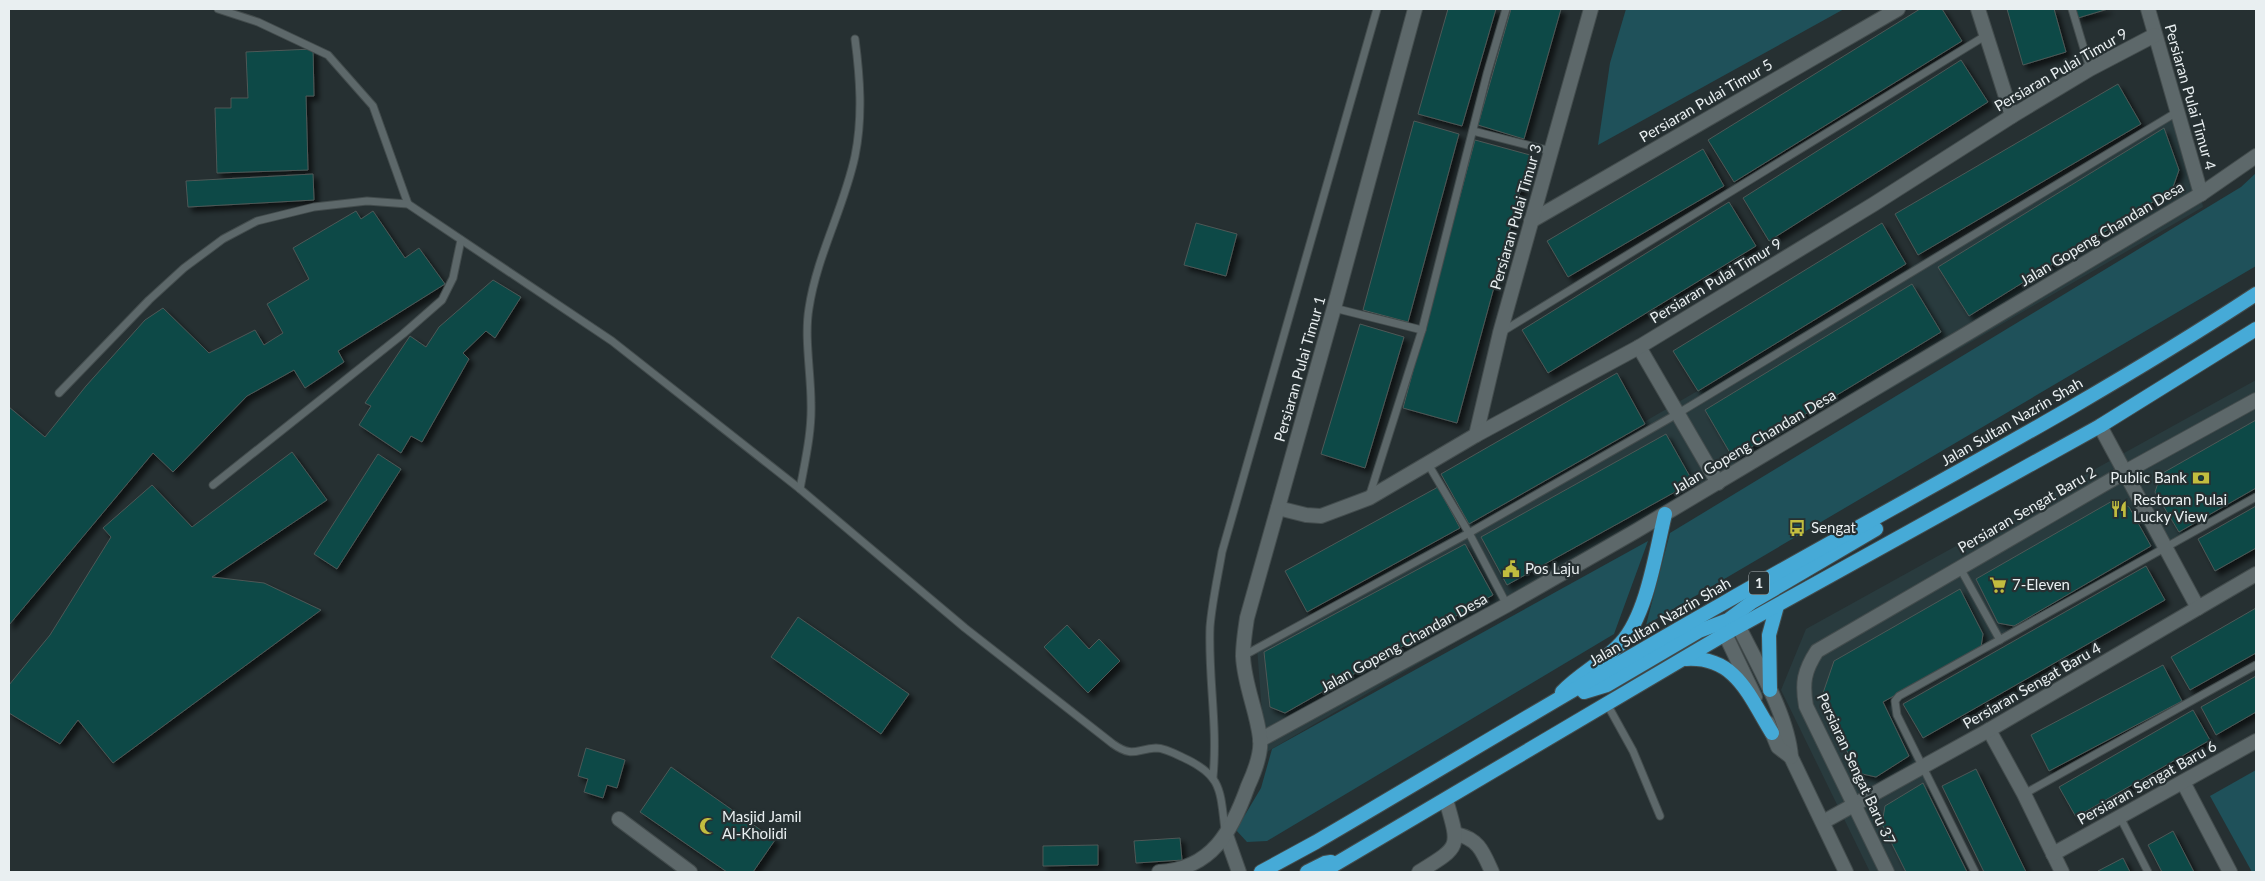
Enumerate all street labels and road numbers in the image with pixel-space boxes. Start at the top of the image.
street label: Persiaran Pulai Timur 4 [2162,22,2220,172]
street label: Persiaran Pulai Timur 9 [1991,24,2130,115]
street label: Persiaran Pulai Timur 5 [1636,55,1775,146]
street label: Persiaran Pulai Timur 3 [1486,142,1544,292]
street label: Jalan Gopeng Chandan Desa [2016,177,2187,289]
street label: Persiaran Pulai Timur 9 [1646,234,1785,327]
street label: Persiaran Pulai Timur 1 [1270,294,1328,444]
street label: Jalan Sultan Nazrin Shah [1937,373,2086,469]
street label: Jalan Gopeng Chandan Desa [1668,385,1839,497]
street label: Persiaran Sengat Baru 2 [1954,462,2099,556]
road number: 1 [1749,572,1769,594]
street label: Jalan Sultan Nazrin Shah [1585,573,1734,669]
street label: Jalan Gopeng Chandan Desa [1317,589,1490,696]
street label: Persiaran Sengat Baru 4 [1959,638,2104,732]
street label: Persiaran Sengat Baru 37 [1814,690,1900,848]
street label: Persiaran Sengat Baru 6 [2074,736,2220,828]

